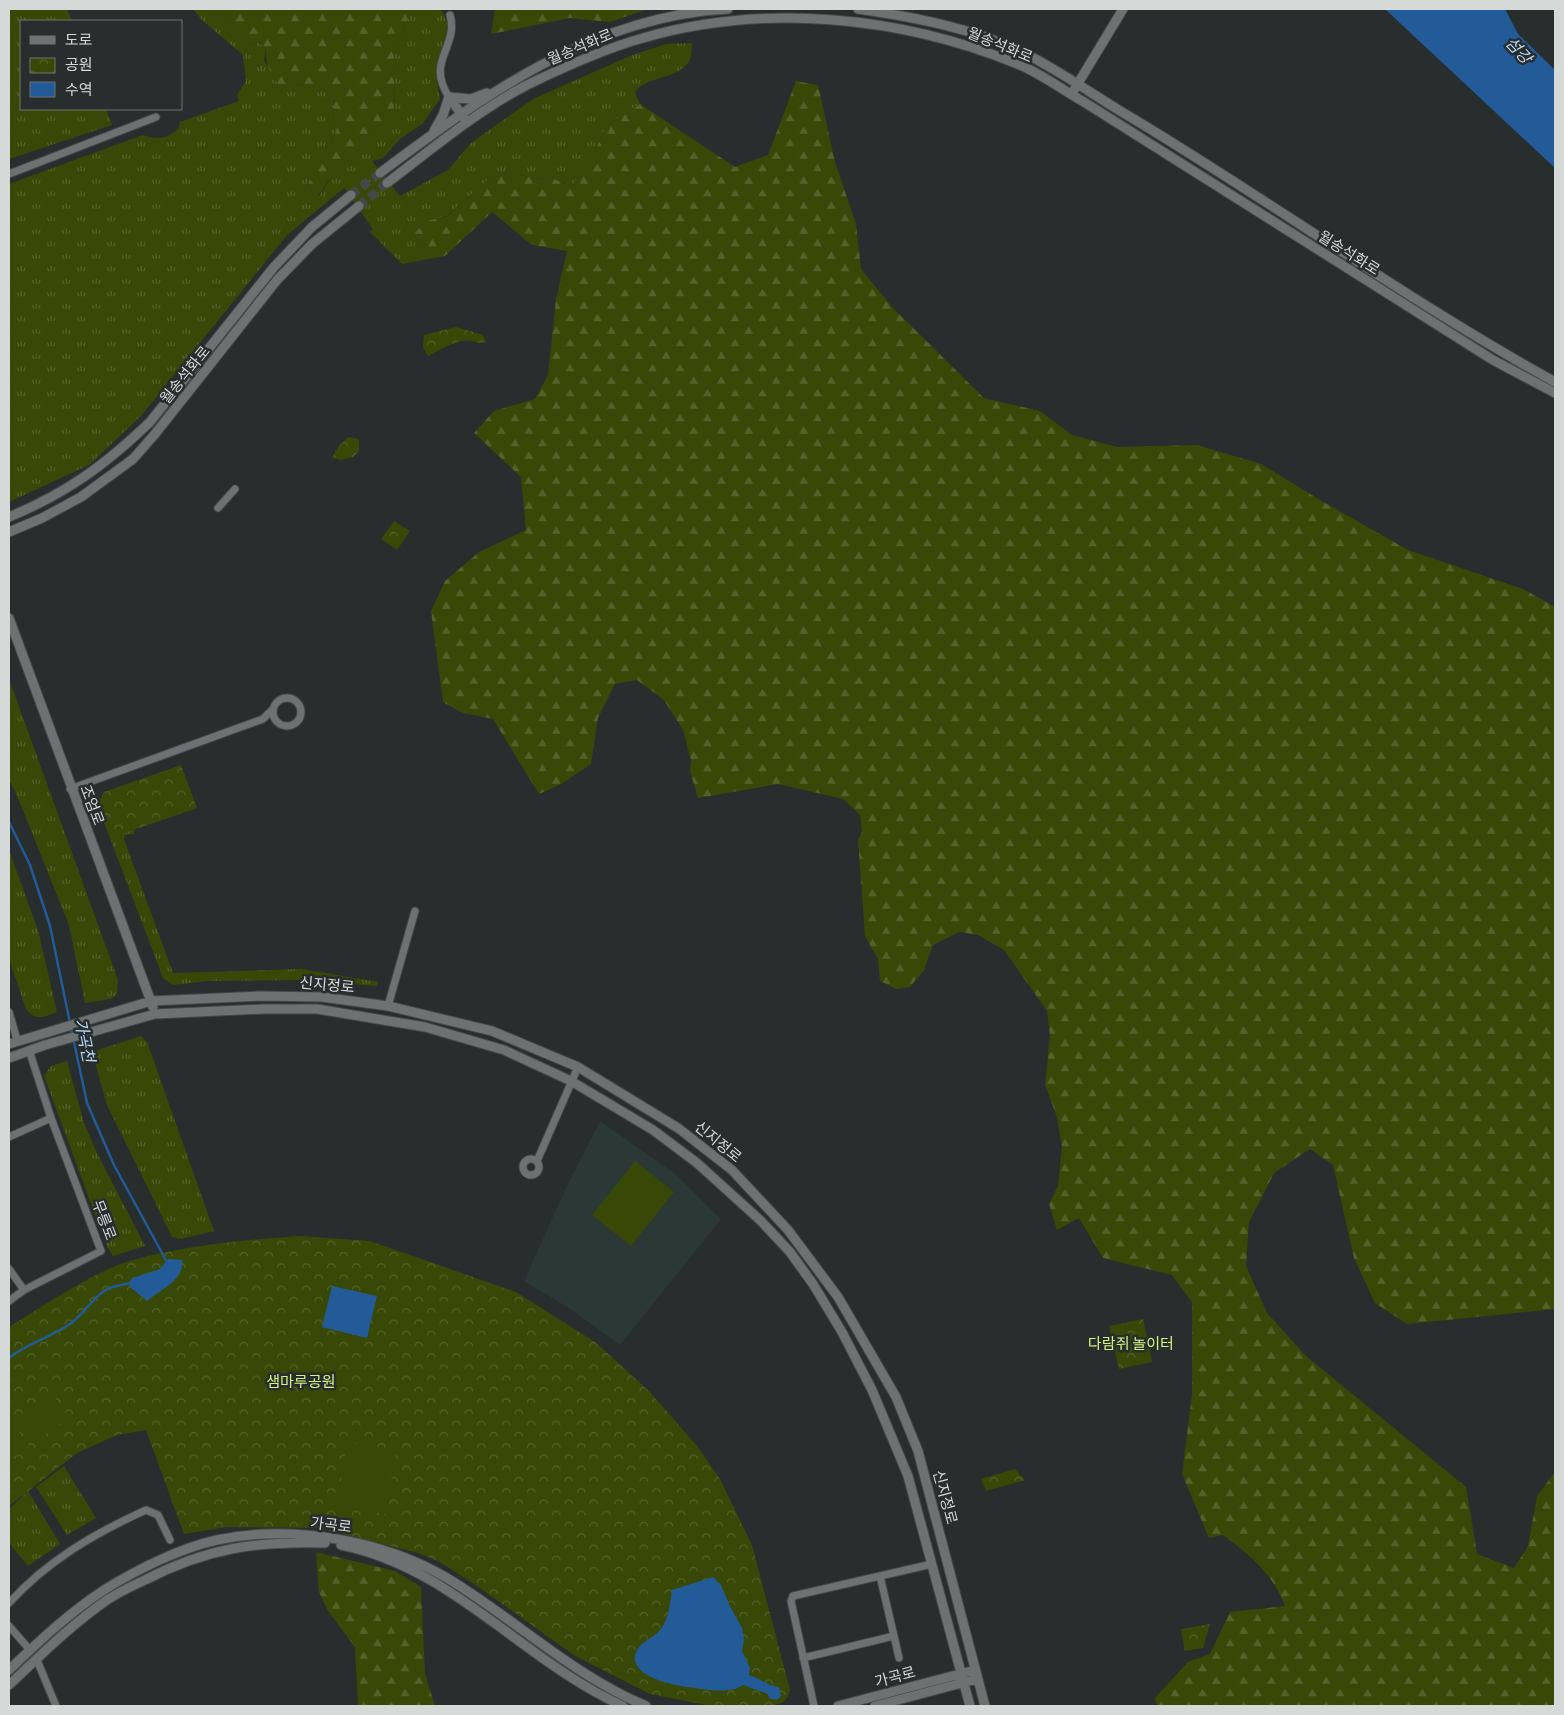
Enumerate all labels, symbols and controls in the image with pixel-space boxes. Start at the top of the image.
legend [20,20,182,110]
street label: 월송석화로 [964,23,1036,68]
street label: 월송석화로 [544,24,616,71]
text: 도로 [65,30,93,51]
water label: 섬강 [1500,32,1538,71]
text: 공원 [65,55,93,76]
text: 수역 [65,80,93,101]
street label: 월송석화로 [1314,226,1384,281]
street label: 월송석화로 [156,342,215,409]
street label: 조엄로 [74,782,109,828]
street label: 신지정로 [299,973,355,998]
water label: 가곡천 [69,1016,100,1066]
street label: 신지정로 [690,1117,746,1168]
street label: 무릉로 [86,1197,121,1243]
park label: 다람쥐 놀이터 [1088,1334,1174,1355]
park label: 샘마루공원 [266,1372,336,1393]
street label: 신지정로 [927,1468,962,1527]
street label: 가곡로 [309,1513,353,1538]
street label: 가곡로 [872,1662,918,1693]

